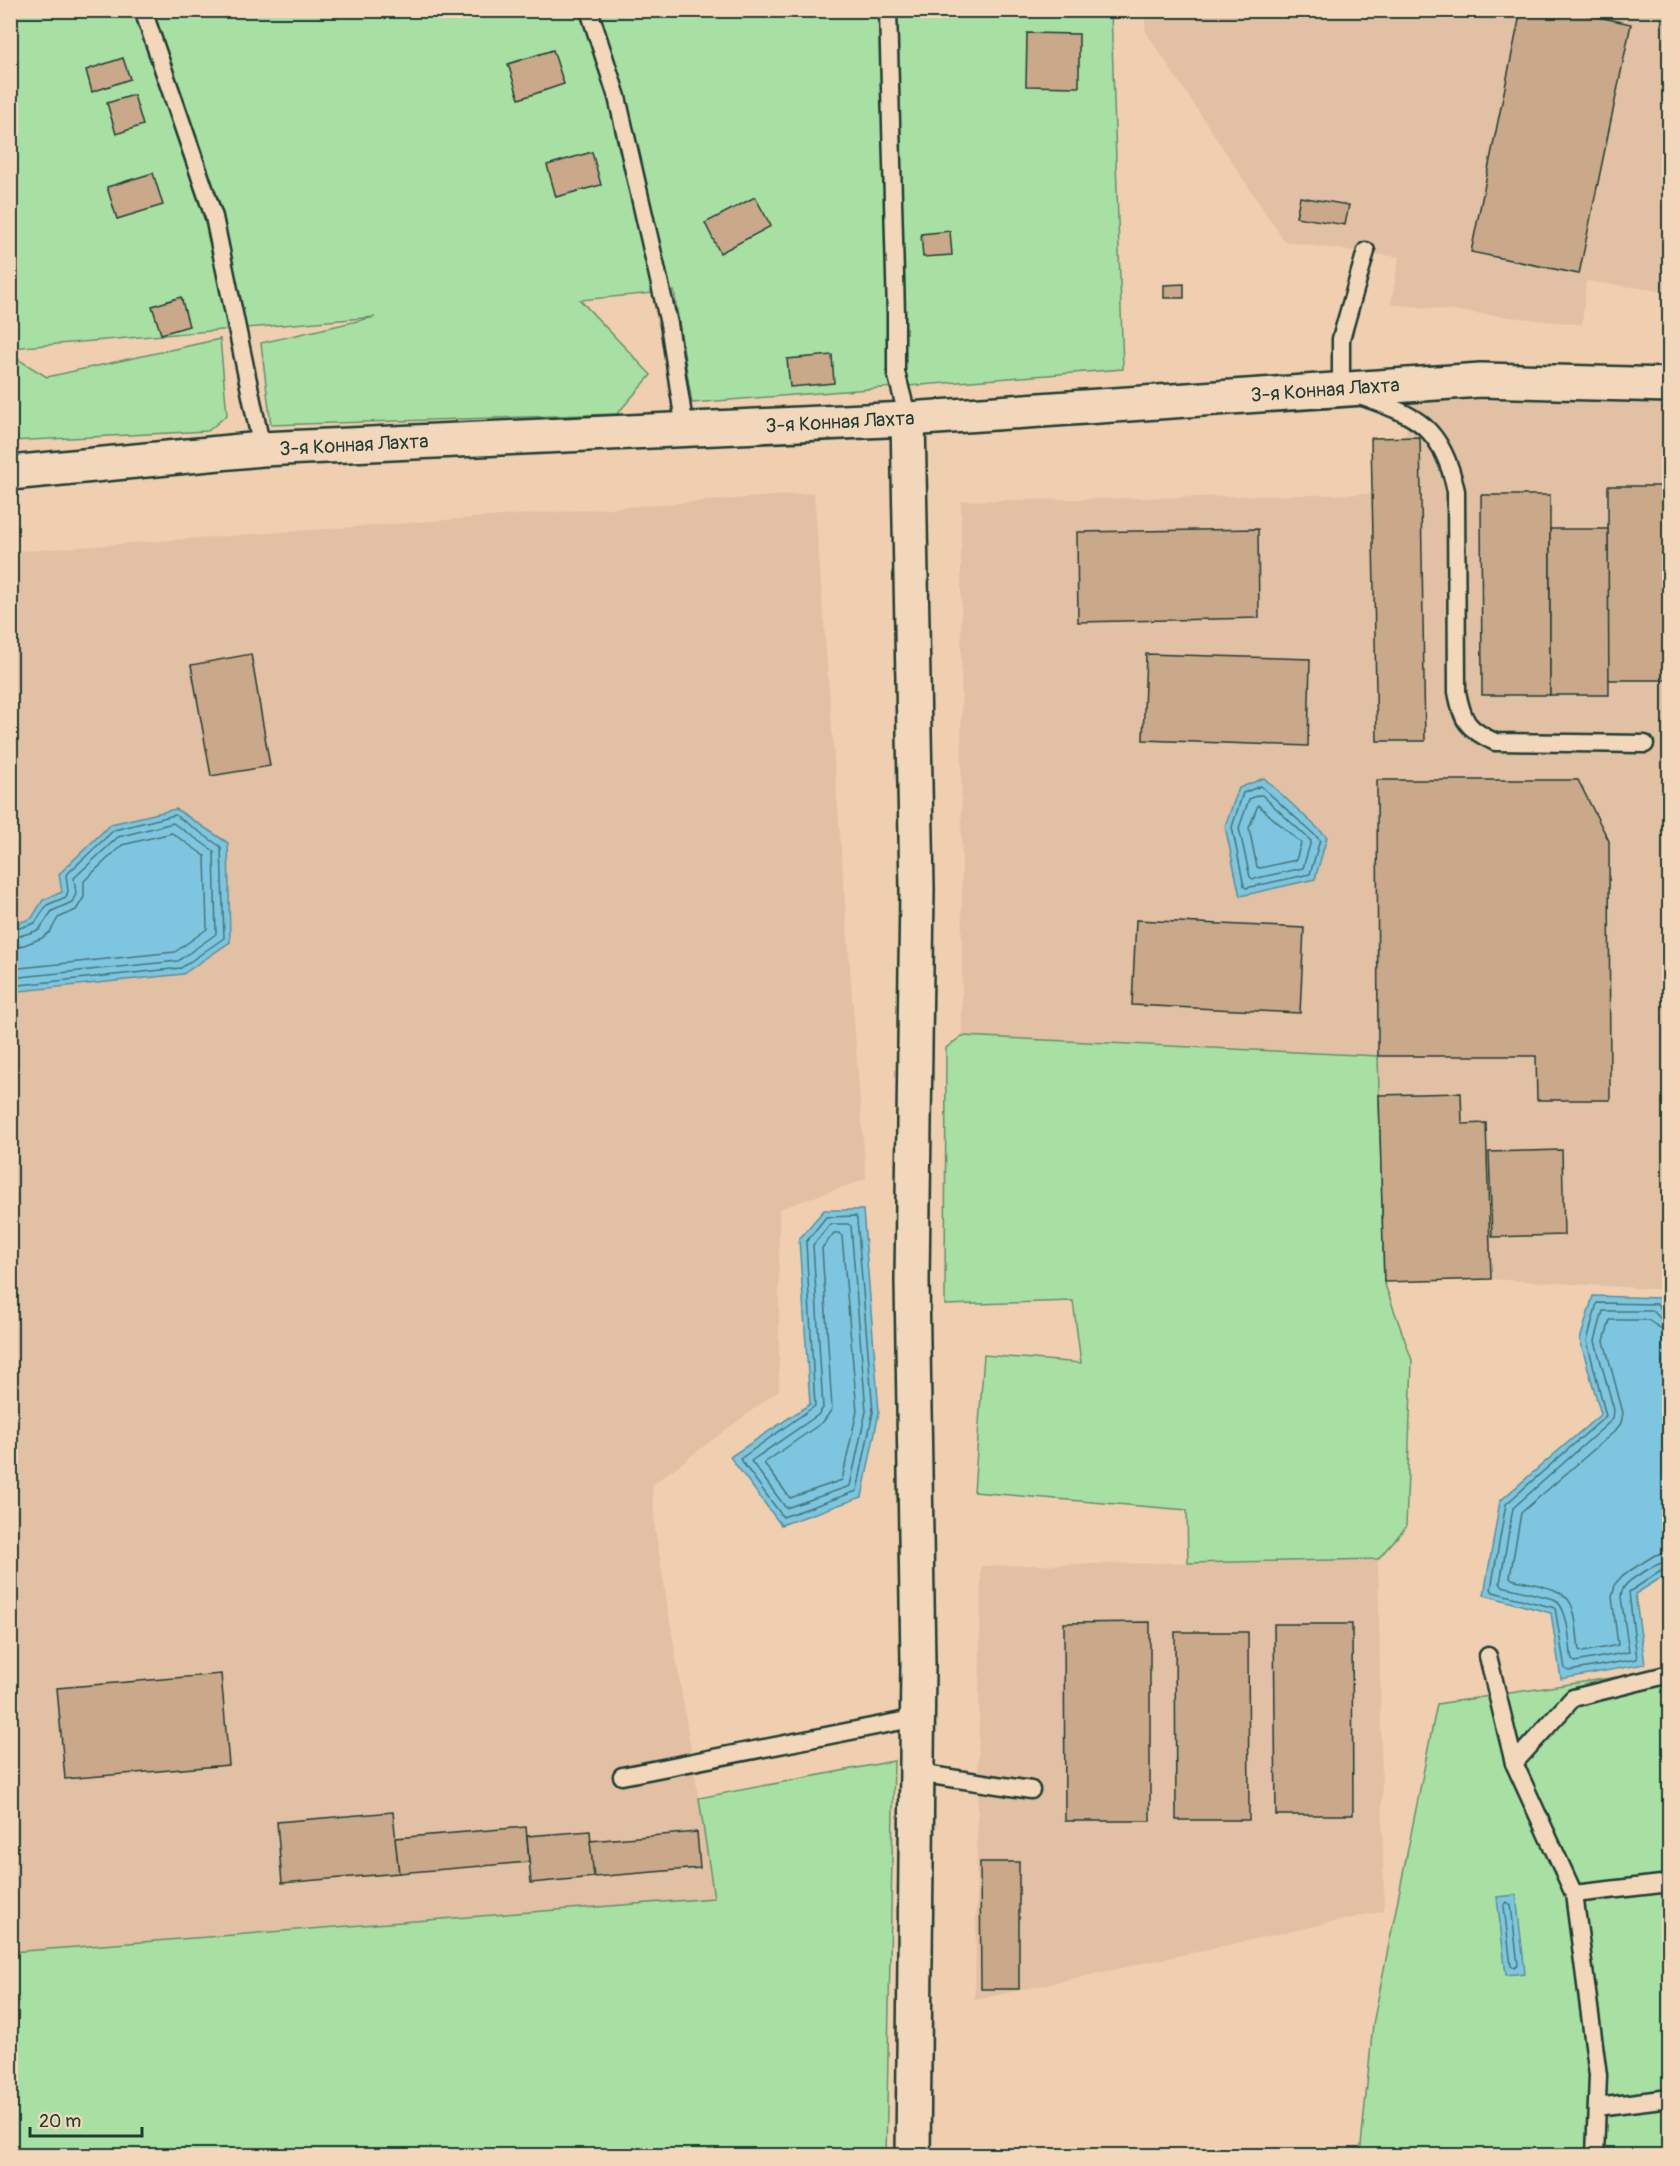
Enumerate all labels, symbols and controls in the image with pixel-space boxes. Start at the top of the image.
street label: 3-я Конная Лахта [1250,372,1400,408]
street label: 3-я Конная Лахта [765,406,915,438]
street label: 3-я Конная Лахта [279,429,429,461]
scale bar [30,2100,142,2138]
text: 20 m [39,2110,81,2133]

